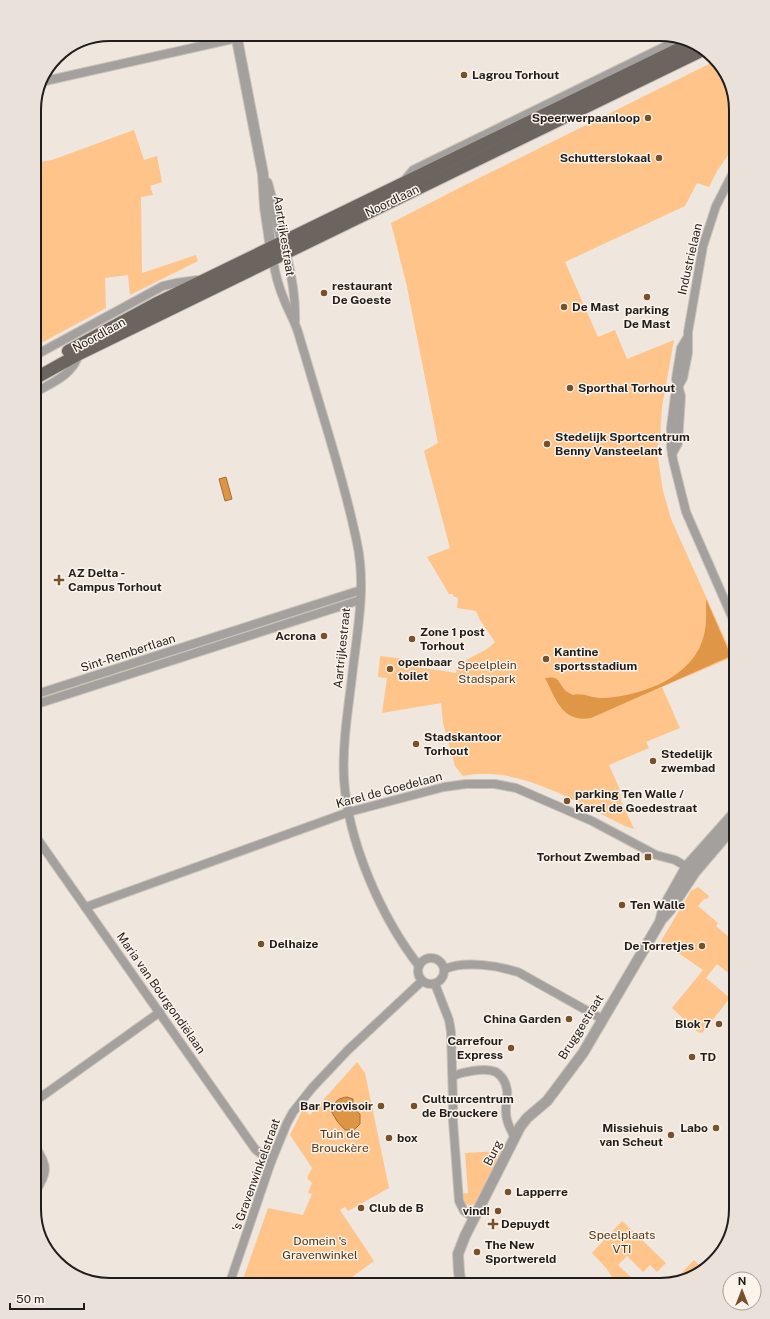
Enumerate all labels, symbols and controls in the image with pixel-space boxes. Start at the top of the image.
place label: Lagrou Torhout [472,68,559,82]
marker: Lagrou Torhout [459,70,469,80]
place label: Speerwerpaanloop [532,111,640,125]
marker: Speerwerpaanloop [643,113,653,123]
place label: Schutterslokaal [560,151,651,165]
marker: Schutterslokaal [654,153,664,163]
street label: Noordlaan [363,182,421,220]
street label: Aartrijkestraat [271,195,297,278]
street label: Industrielaan [675,222,705,296]
place label: restaurant De Goeste [332,279,393,307]
marker: restaurant De Goeste [319,288,329,298]
marker: parking De Mast [642,292,652,302]
place label: De Mast [572,300,619,314]
marker: De Mast [559,302,569,312]
place label: parking De Mast [623,303,671,331]
street label: Noordlaan [70,315,128,355]
place label: Sporthal Torhout [578,381,675,395]
marker: Sporthal Torhout [565,383,575,393]
place label: Stedelijk Sportcentrum Benny Vansteelant [555,430,690,458]
marker: Stedelijk Sportcentrum Benny Vansteelant [542,439,552,449]
place label: AZ Delta - Campus Torhout [68,566,162,594]
marker: AZ Delta - Campus Torhout [53,574,65,586]
street label: Aartrijkestraat [331,607,353,689]
place label: Zone 1 post Torhout [420,625,485,653]
place label: Acrona [275,629,316,643]
street label: Sint-Rembertlaan [79,631,177,675]
marker: Acrona [319,631,329,641]
marker: Zone 1 post Torhout [407,634,417,644]
place label: Kantine sportsstadium [554,645,637,673]
marker: Kantine sportsstadium [541,654,551,664]
place label: openbaar toilet [398,655,452,683]
park label: Speelplein Stadspark [457,658,517,686]
marker: openbaar toilet [385,664,395,674]
place label: Stadskantoor Torhout [424,730,502,758]
marker: Stadskantoor Torhout [411,739,421,749]
place label: Stedelijk zwembad [661,747,715,775]
marker: Stedelijk zwembad [648,756,658,766]
street label: Karel de Goedelaan [334,769,444,811]
place label: parking Ten Walle / Karel de Goedestraat [575,787,697,815]
marker: parking Ten Walle / Karel de Goedestraat [562,796,572,806]
place label: Torhout Zwembad [537,850,640,864]
marker: Torhout Zwembad [643,852,653,862]
place label: Ten Walle [630,898,685,912]
marker: Ten Walle [617,900,627,910]
street label: Maria van Bourgondiëlaan [114,930,208,1056]
place label: Delhaize [269,937,318,951]
marker: Delhaize [256,939,266,949]
place label: De Torretjes [624,939,694,953]
marker: De Torretjes [697,941,707,951]
street label: Bruggestraat [556,992,607,1062]
place label: China Garden [483,1012,561,1026]
marker: China Garden [564,1014,574,1024]
place label: Blok 7 [675,1017,711,1031]
marker: Blok 7 [714,1019,724,1029]
place label: Carrefour Express [447,1034,503,1062]
marker: Carrefour Express [506,1043,516,1053]
place label: TD [700,1050,716,1064]
marker: TD [687,1052,697,1062]
place label: Cultuurcentrum de Brouckere [422,1092,514,1120]
place label: Bar Provisoir [300,1099,373,1113]
marker: Bar Provisoir [376,1101,386,1111]
marker: Cultuurcentrum de Brouckere [409,1101,419,1111]
street label: 's Gravenwinkelstraat [229,1116,283,1233]
place label: Missiehuis van Scheut [599,1121,663,1149]
place label: Labo [680,1121,708,1135]
marker: Labo [711,1123,721,1133]
park label: Tuin de Brouckère [311,1127,369,1155]
marker: Missiehuis van Scheut [666,1130,676,1140]
place label: box [397,1131,418,1145]
marker: box [384,1133,394,1143]
street label: Burg [481,1138,505,1168]
place label: Lapperre [516,1185,568,1199]
marker: Lapperre [503,1187,513,1197]
place label: Club de B [369,1201,424,1215]
marker: Club de B [356,1203,366,1213]
place label: vind! [463,1204,490,1218]
marker: vind! [493,1206,503,1216]
place label: Depuydt [501,1217,550,1231]
marker: Depuydt [488,1219,498,1229]
park label: Speelplaats VTI [589,1228,655,1256]
park label: Domein 's Gravenwinkel [282,1234,358,1262]
place label: The New Sportwereld [485,1238,556,1266]
marker: The New Sportwereld [472,1247,482,1257]
north arrow [722,1271,762,1311]
text: N [738,1275,746,1287]
scale bar [10,1285,84,1311]
text: 50 m [16,1292,44,1306]

